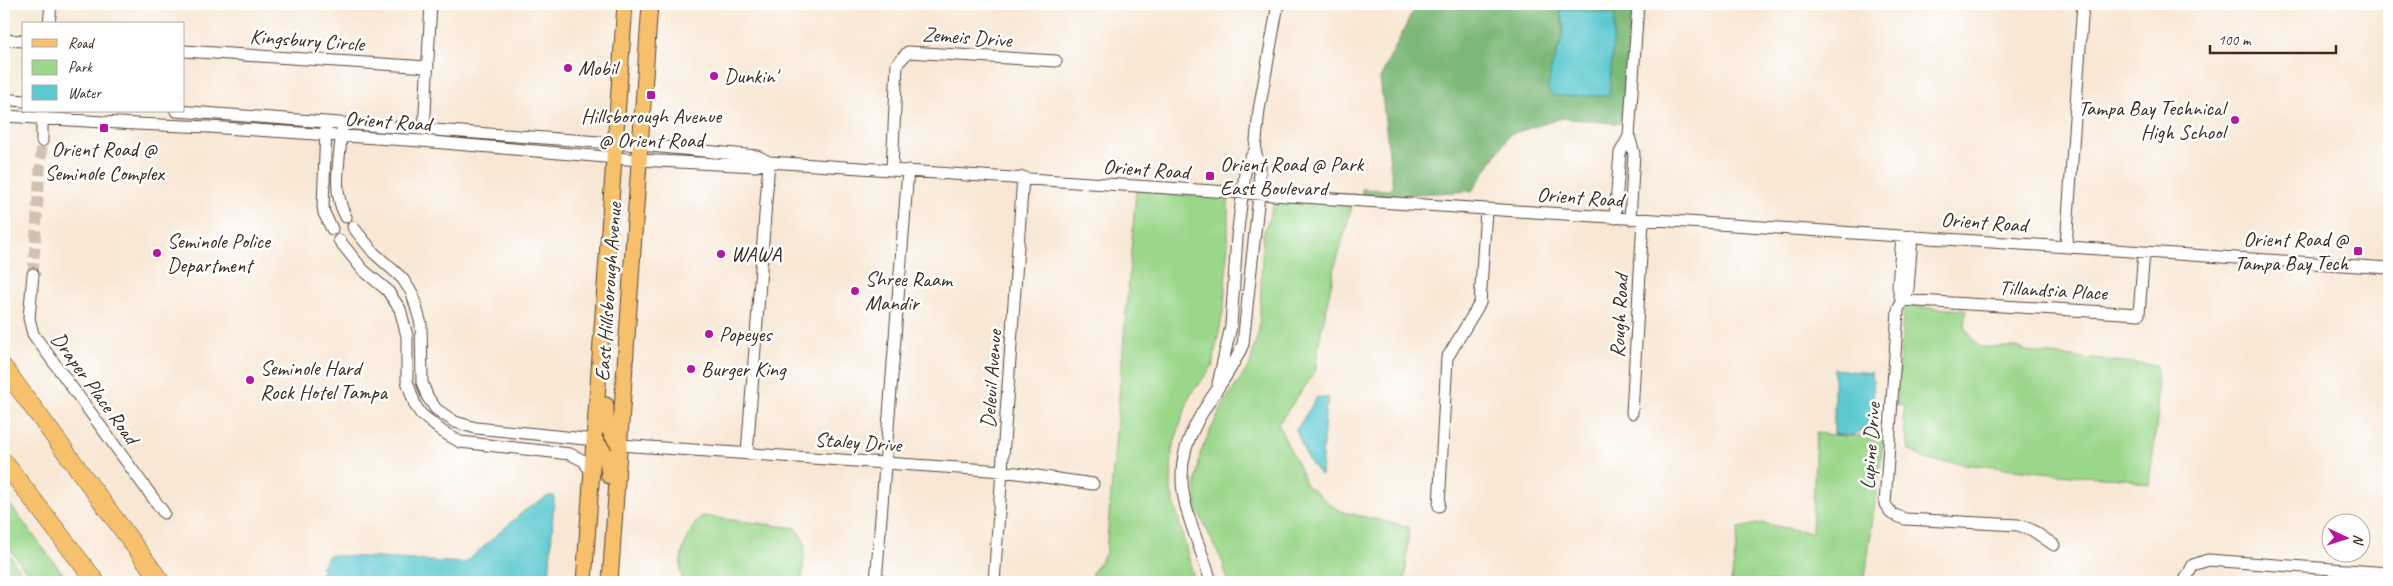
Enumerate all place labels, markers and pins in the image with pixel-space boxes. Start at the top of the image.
place label: Mobil [578,55,621,81]
marker: Mobil [562,62,574,74]
place label: Dunkin' [724,63,781,89]
marker: Dunkin' [708,70,720,82]
marker: Hillsborough Avenue @ Orient Road [645,89,657,101]
place label: Tampa Bay Technical High School [2078,95,2228,145]
place label: Hillsborough Avenue @ Orient Road [581,103,723,153]
marker: Tampa Bay Technical High School [2229,114,2241,126]
marker: Orient Road @ Seminole Complex [98,122,110,134]
place label: Orient Road @ Seminole Complex [44,136,165,186]
place label: Orient Road @ Park East Boulevard [1220,151,1365,201]
marker: Orient Road @ Park East Boulevard [1204,170,1216,182]
place label: Orient Road @ Tampa Bay Tech [2234,226,2349,276]
place label: Seminole Police Department [167,228,272,278]
place label: WAWA [731,241,782,267]
marker: Orient Road @ Tampa Bay Tech [2352,245,2364,257]
marker: Seminole Police Department [151,247,163,259]
marker: WAWA [715,248,727,260]
place label: Shree Raam Mandir [865,266,954,316]
marker: Shree Raam Mandir [849,285,861,297]
place label: Popeyes [719,321,773,347]
marker: Popeyes [703,328,715,340]
place label: Seminole Hard Rock Hotel Tampa [260,355,388,405]
place label: Burger King [701,356,787,382]
marker: Burger King [685,363,697,375]
marker: Seminole Hard Rock Hotel Tampa [244,374,256,386]

